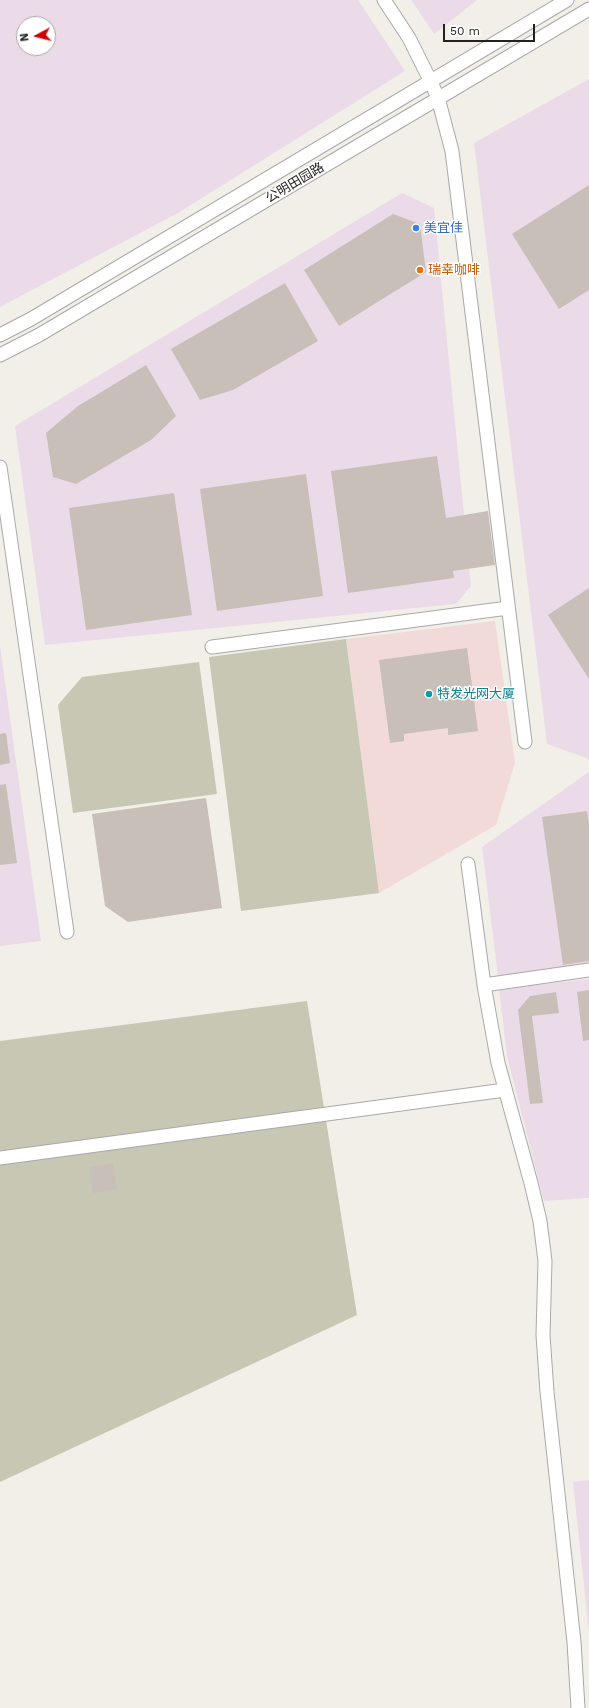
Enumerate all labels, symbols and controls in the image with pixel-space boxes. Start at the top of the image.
north arrow [16,16,56,56]
scale bar [445,16,537,42]
text: 50 m [450,24,480,38]
text: N [18,33,32,42]
street label: 公明田园路 [263,160,327,206]
place label: 美宜佳 [424,220,463,236]
marker: 美宜佳 [411,223,421,233]
place label: 瑞幸咖啡 [428,262,480,278]
marker: 瑞幸咖啡 [415,265,425,275]
place label: 特发光网大厦 [437,686,515,702]
marker: 特发光网大厦 [424,689,434,699]

